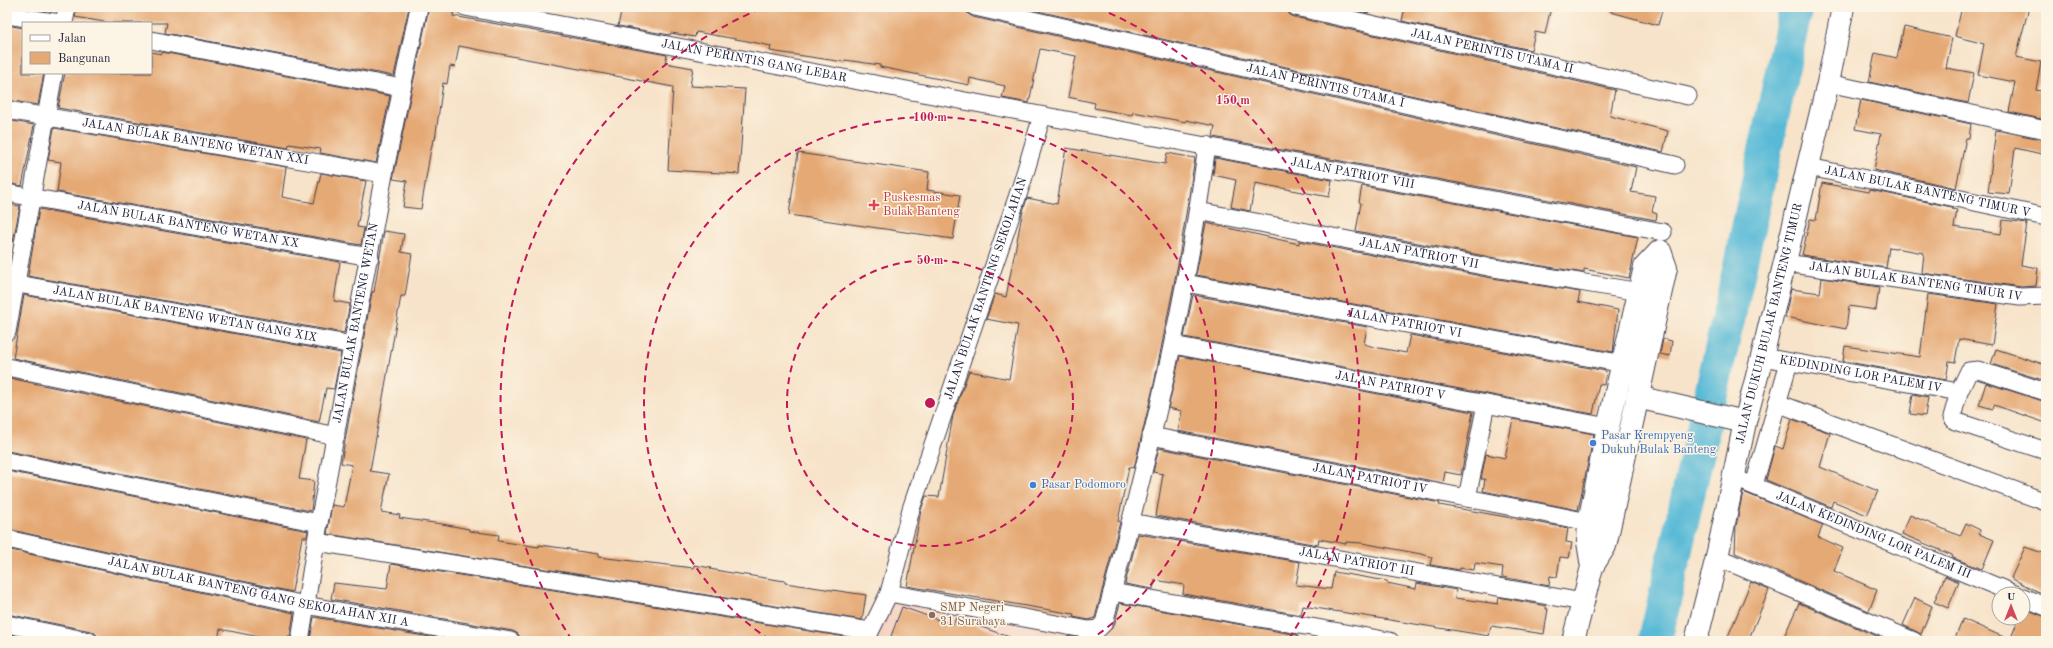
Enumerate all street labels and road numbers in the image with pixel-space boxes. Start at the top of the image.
street label: JALAN PERINTIS UTAMA II [1410,27,1575,76]
street label: JALAN PERINTIS GANG LEBAR [660,38,848,85]
street label: JALAN PERINTIS UTAMA I [1245,62,1405,110]
street label: JALAN BULAK BANTENG WETAN XXI [81,117,310,167]
street label: JALAN PATRIOT VIII [1290,156,1416,191]
street label: JALAN BULAK BANTENG TIMUR V [1823,164,2031,220]
street label: JALAN BULAK BANTENG SEKOLAHAN [943,176,1029,401]
street label: JALAN BULAK BANTENG WETAN XX [77,200,300,250]
street label: JALAN DUKUH BULAK BANTENG TIMUR [1735,202,1805,445]
street label: JALAN BULAK BANTENG WETAN [332,222,381,424]
street label: JALAN PATRIOT VII [1358,236,1480,271]
street label: JALAN BULAK BANTENG TIMUR IV [1808,261,2023,303]
street label: JALAN BULAK BANTENG WETAN GANG XIX [52,285,318,344]
street label: JALAN PATRIOT VI [1346,307,1463,340]
street label: KEDINDING LOR PALEM IV [1778,354,1943,395]
street label: JALAN PATRIOT V [1334,370,1446,402]
street label: JALAN PATRIOT IV [1312,462,1428,496]
street label: JALAN KEDINDING LOR PALEM III [1774,490,1973,581]
street label: JALAN PATRIOT III [1298,546,1415,578]
street label: JALAN BULAK BANTENG GANG SEKOLAHAN XII A [107,556,410,629]

